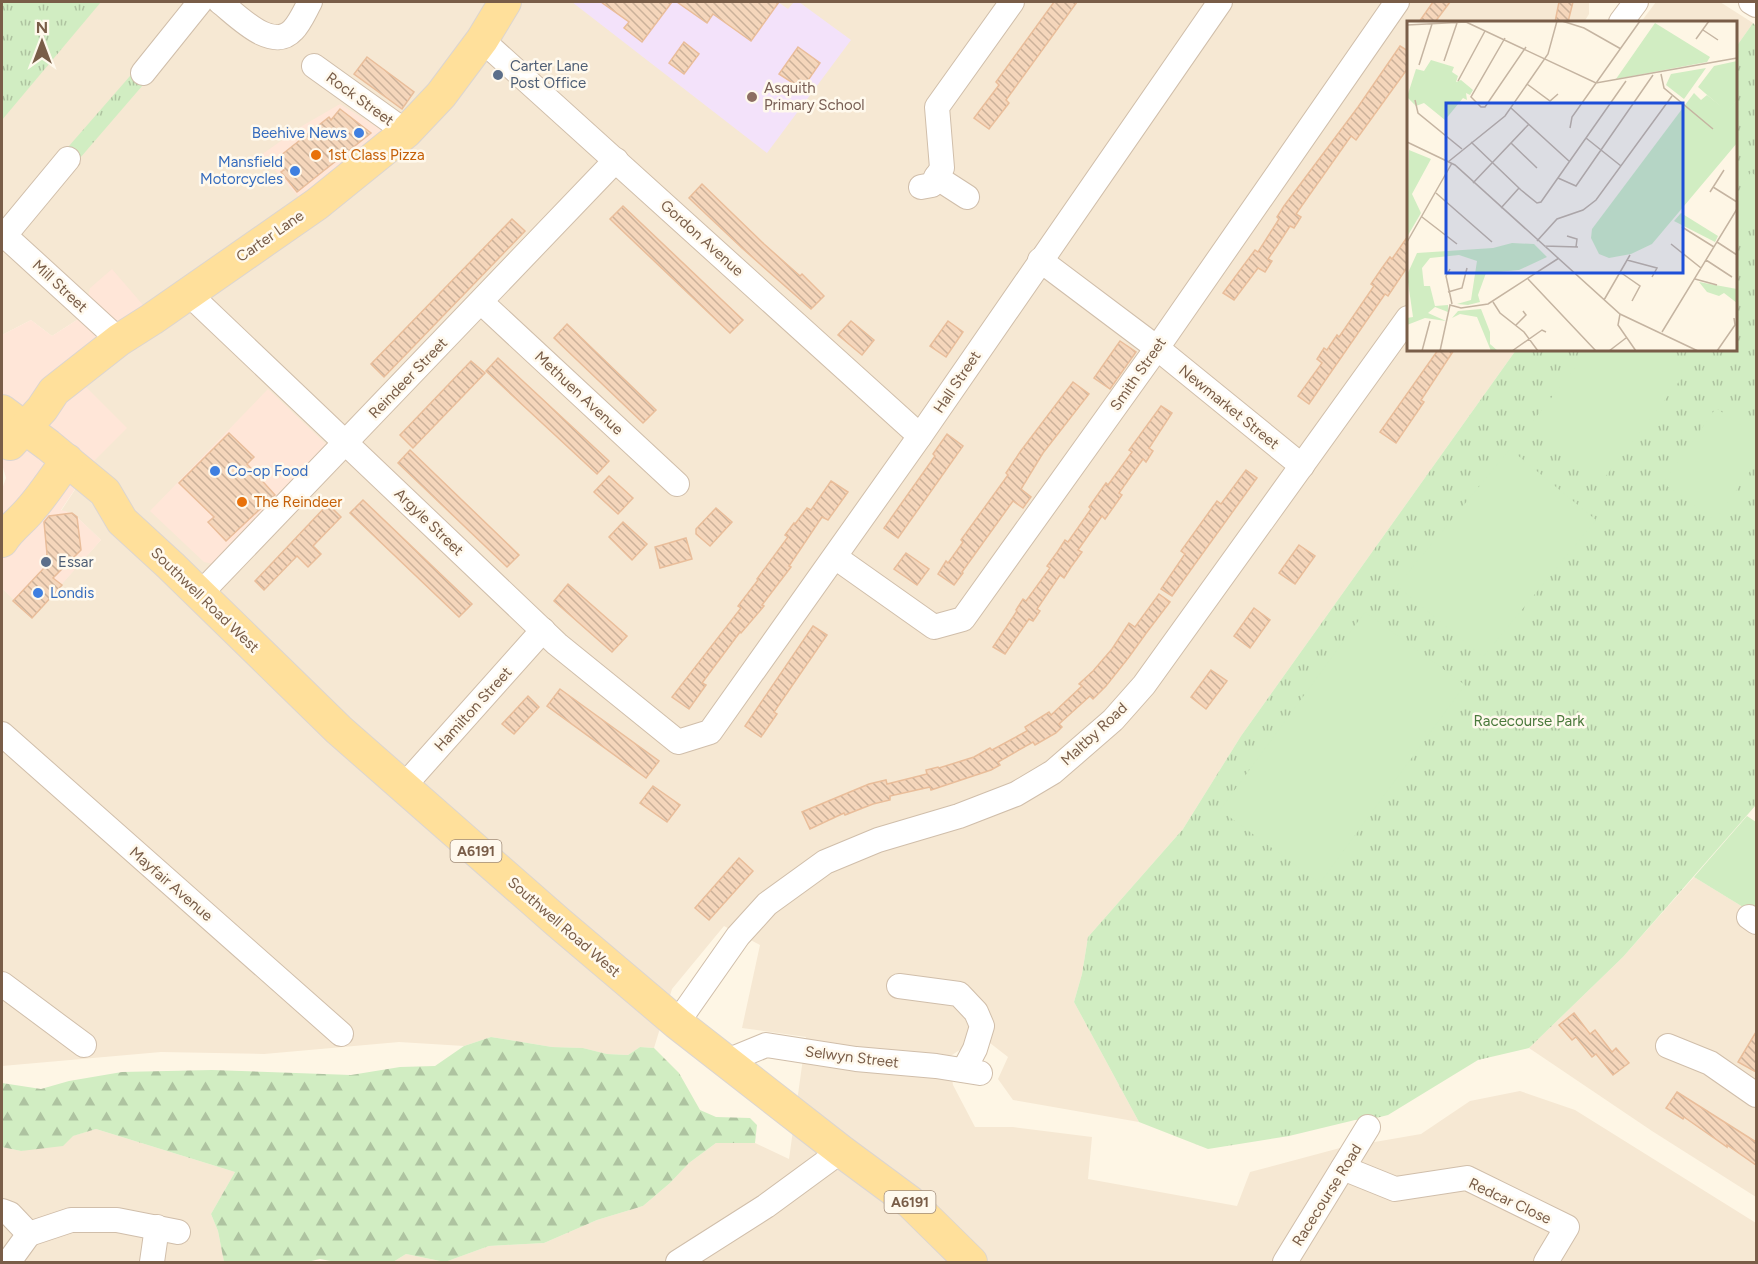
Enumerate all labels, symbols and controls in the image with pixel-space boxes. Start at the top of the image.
north arrow [12,12,72,72]
text: N [36,18,48,37]
inset map [1407,21,1737,351]
place label: Carter Lane Post Office [510,57,588,92]
street label: Rock Street [323,68,398,130]
marker: Carter Lane Post Office [491,68,505,82]
place label: Asquith Primary School [764,79,865,114]
marker: Asquith Primary School [745,90,759,104]
place label: Beehive News [252,124,347,142]
marker: Beehive News [352,126,366,140]
place label: 1st Class Pizza [328,146,425,164]
marker: 1st Class Pizza [309,148,323,162]
place label: Mansfield Motorcycles [200,153,283,188]
marker: Mansfield Motorcycles [288,164,302,178]
street label: Gordon Avenue [657,196,747,280]
street label: Carter Lane [233,206,307,266]
street label: Mill Street [29,256,91,316]
street label: Reindeer Street [365,334,451,422]
street label: Smith Street [1106,334,1170,414]
street label: Methuen Avenue [531,347,627,439]
street label: Hall Street [930,347,985,417]
street label: Newmarket Street [1175,361,1283,453]
place label: Co-op Food [227,462,308,480]
marker: Co-op Food [208,464,222,478]
street label: Argyle Street [391,485,468,560]
place label: The Reindeer [254,493,342,511]
marker: The Reindeer [235,495,249,509]
street label: Southwell Road West [147,544,263,656]
place label: Essar [58,553,94,571]
marker: Essar [39,555,53,569]
place label: Londis [50,584,94,602]
marker: Londis [31,586,45,600]
street label: Hamilton Street [431,663,516,755]
street label: Maltby Road [1057,699,1131,769]
park label: Racecourse Park [1473,712,1585,730]
road number: A6191 [450,840,502,862]
street label: Mayfair Avenue [126,843,216,925]
street label: Southwell Road West [504,873,624,981]
street label: Selwyn Street [804,1042,900,1072]
street label: Racecourse Road [1288,1141,1366,1249]
street label: Redcar Close [1466,1174,1554,1228]
road number: A6191 [884,1191,936,1213]

